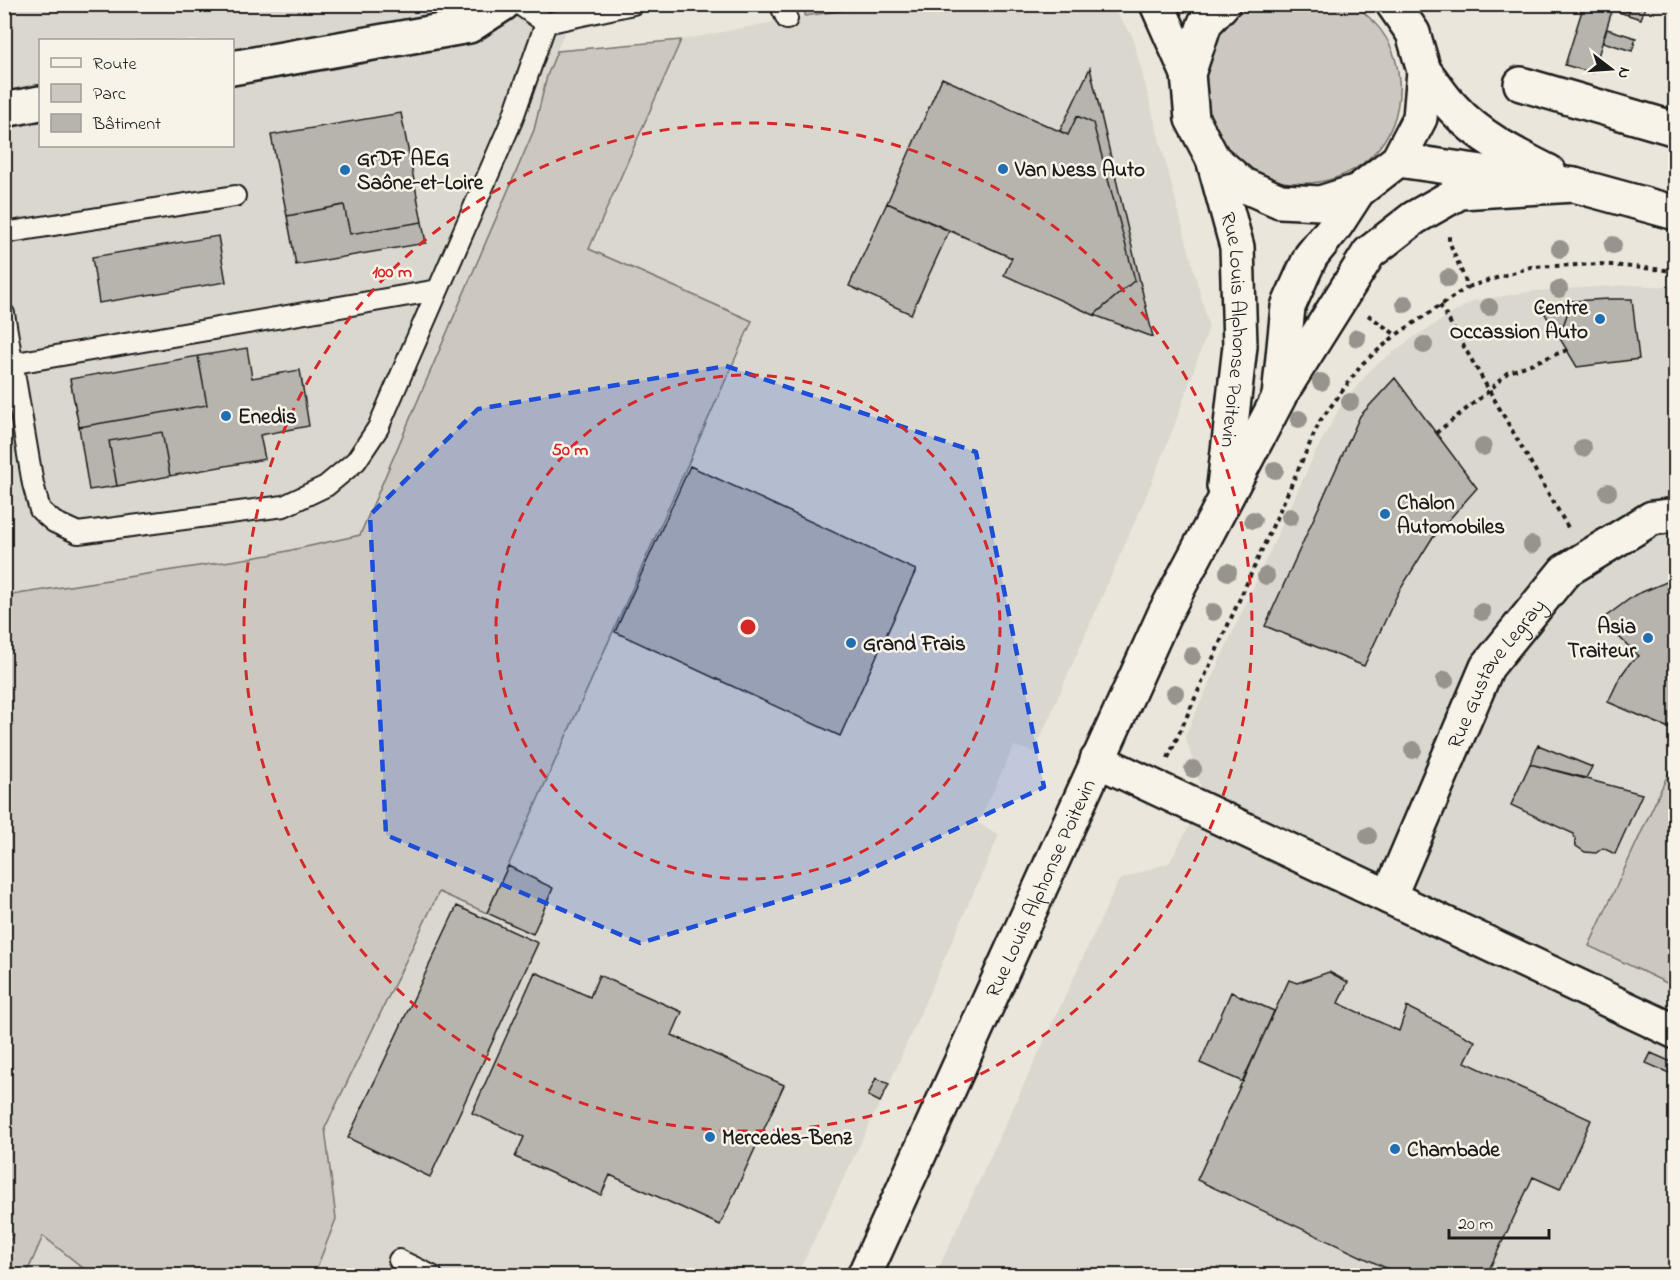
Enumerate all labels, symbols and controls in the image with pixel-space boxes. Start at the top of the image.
legend [39,39,234,147]
north arrow [1581,39,1641,99]
text: Route [93,52,138,78]
text: N [1610,64,1636,82]
text: Parc [93,82,126,108]
text: Bâtiment [92,112,161,138]
place label: GrDF AEG Saône-et-Loire [357,145,484,199]
place label: Van Ness Auto [1014,156,1145,186]
marker: Van Ness Auto [996,162,1010,176]
marker: GrDF AEG Saône-et-Loire [338,163,352,177]
street label: Rue Louis Alphonse Poitevin [1211,209,1253,449]
text: 100 m [372,260,412,286]
place label: Centre Occassion Auto [1450,294,1589,348]
marker: Centre Occassion Auto [1593,312,1607,326]
place label: Enedis [238,403,297,433]
marker: Enedis [219,409,233,423]
text: 50 m [552,438,588,464]
place label: Chalon Automobiles [1397,489,1505,543]
marker: Chalon Automobiles [1378,507,1392,521]
street label: Rue Gustave Legray [1441,593,1555,754]
place label: Asia Traiteur [1567,613,1636,667]
centre of rings [738,617,758,637]
place label: Grand Frais [863,630,966,660]
marker: Asia Traiteur [1641,631,1655,645]
marker: Grand Frais [844,636,858,650]
street label: Rue Louis Alphonse Poitevin [979,775,1105,1003]
place label: Mercedes-Benz [722,1124,853,1154]
marker: Mercedes-Benz [703,1130,717,1144]
place label: Chambade [1407,1136,1500,1166]
marker: Chambade [1388,1142,1402,1156]
scale bar [1449,1202,1550,1240]
text: 20 m [1458,1212,1493,1238]

